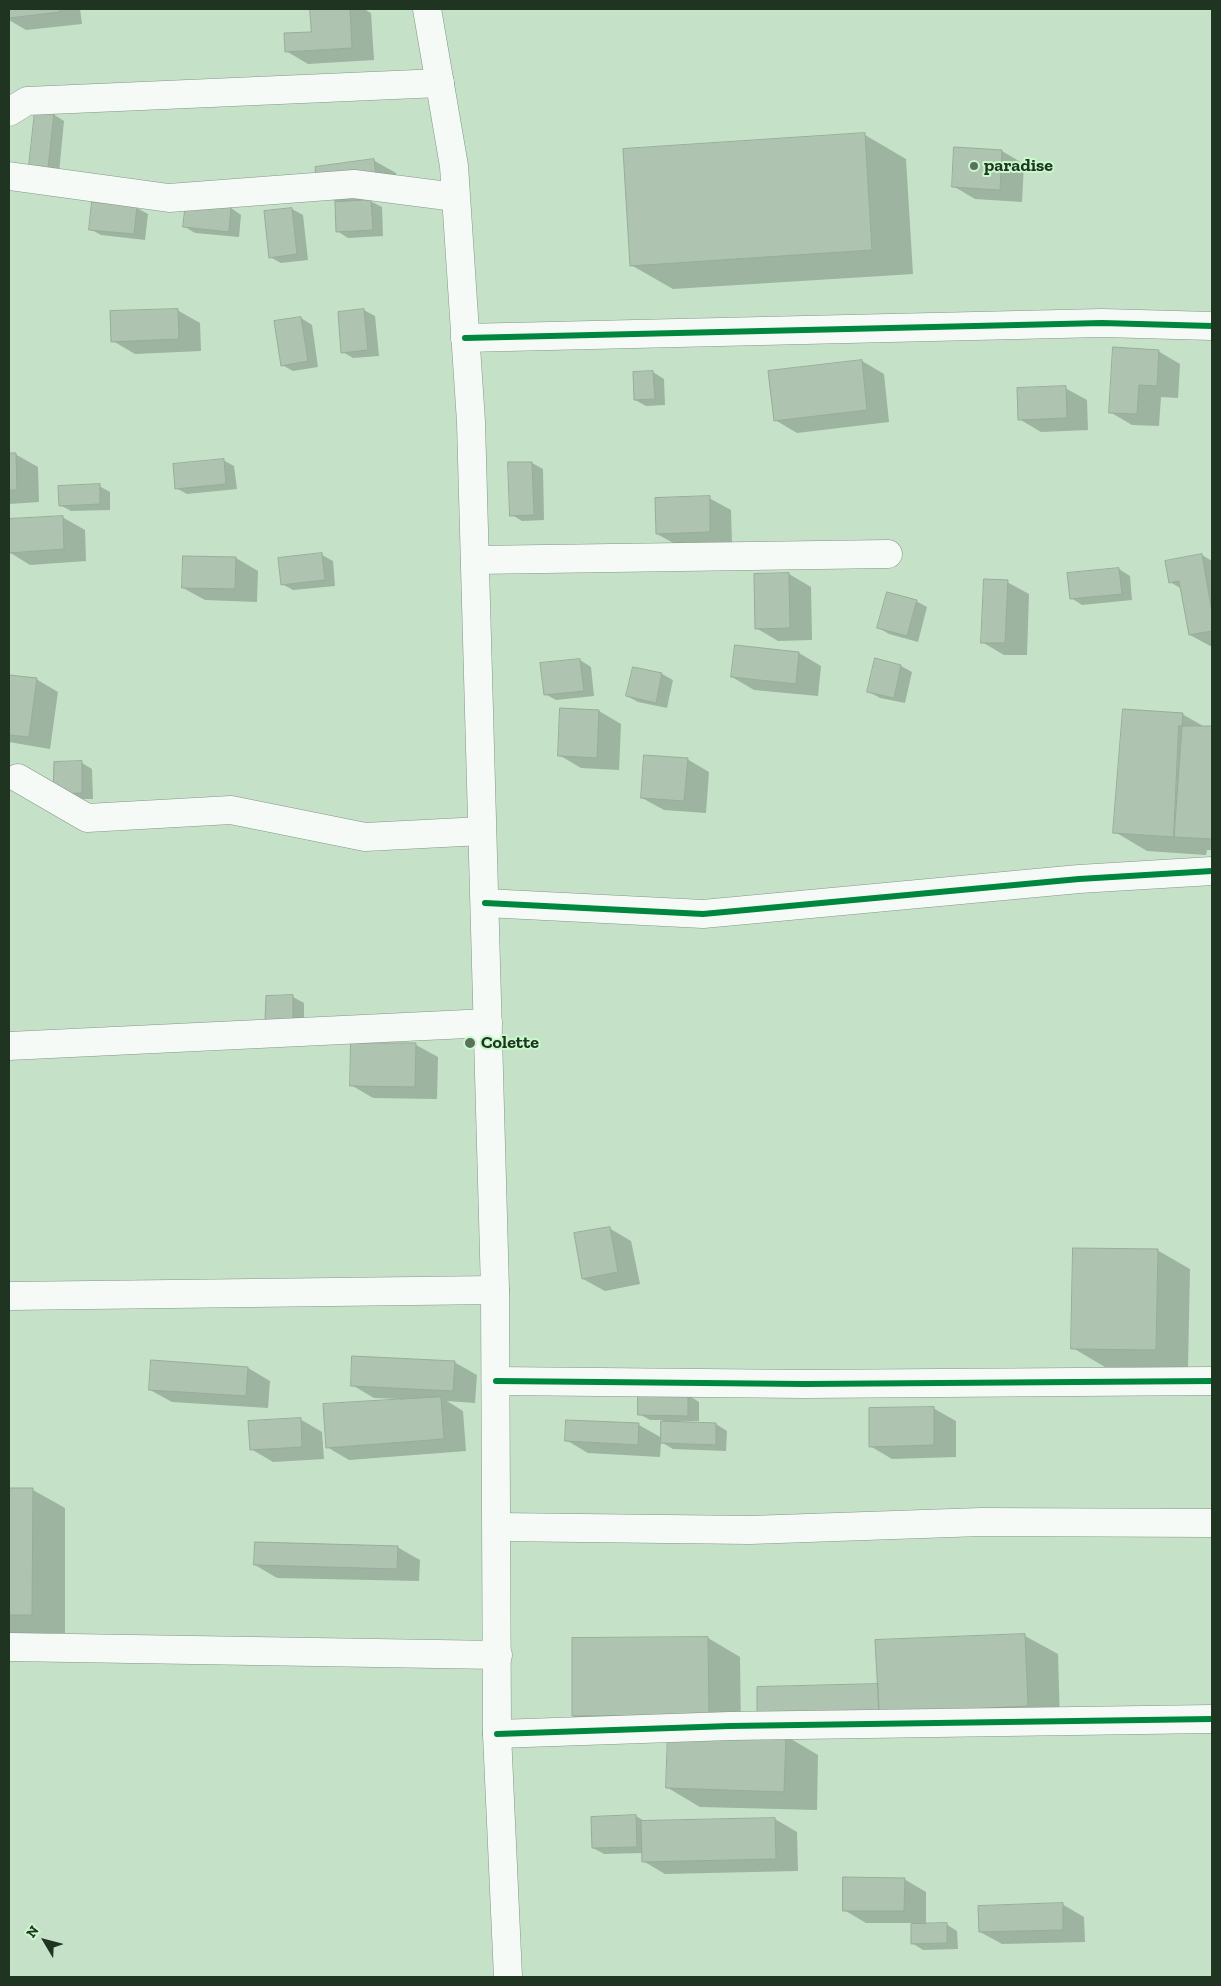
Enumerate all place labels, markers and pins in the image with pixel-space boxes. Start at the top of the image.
place label: paradise [984,155,1053,177]
marker: paradise [968,160,980,172]
place label: Colette [481,1032,539,1054]
marker: Colette [463,1036,477,1050]

